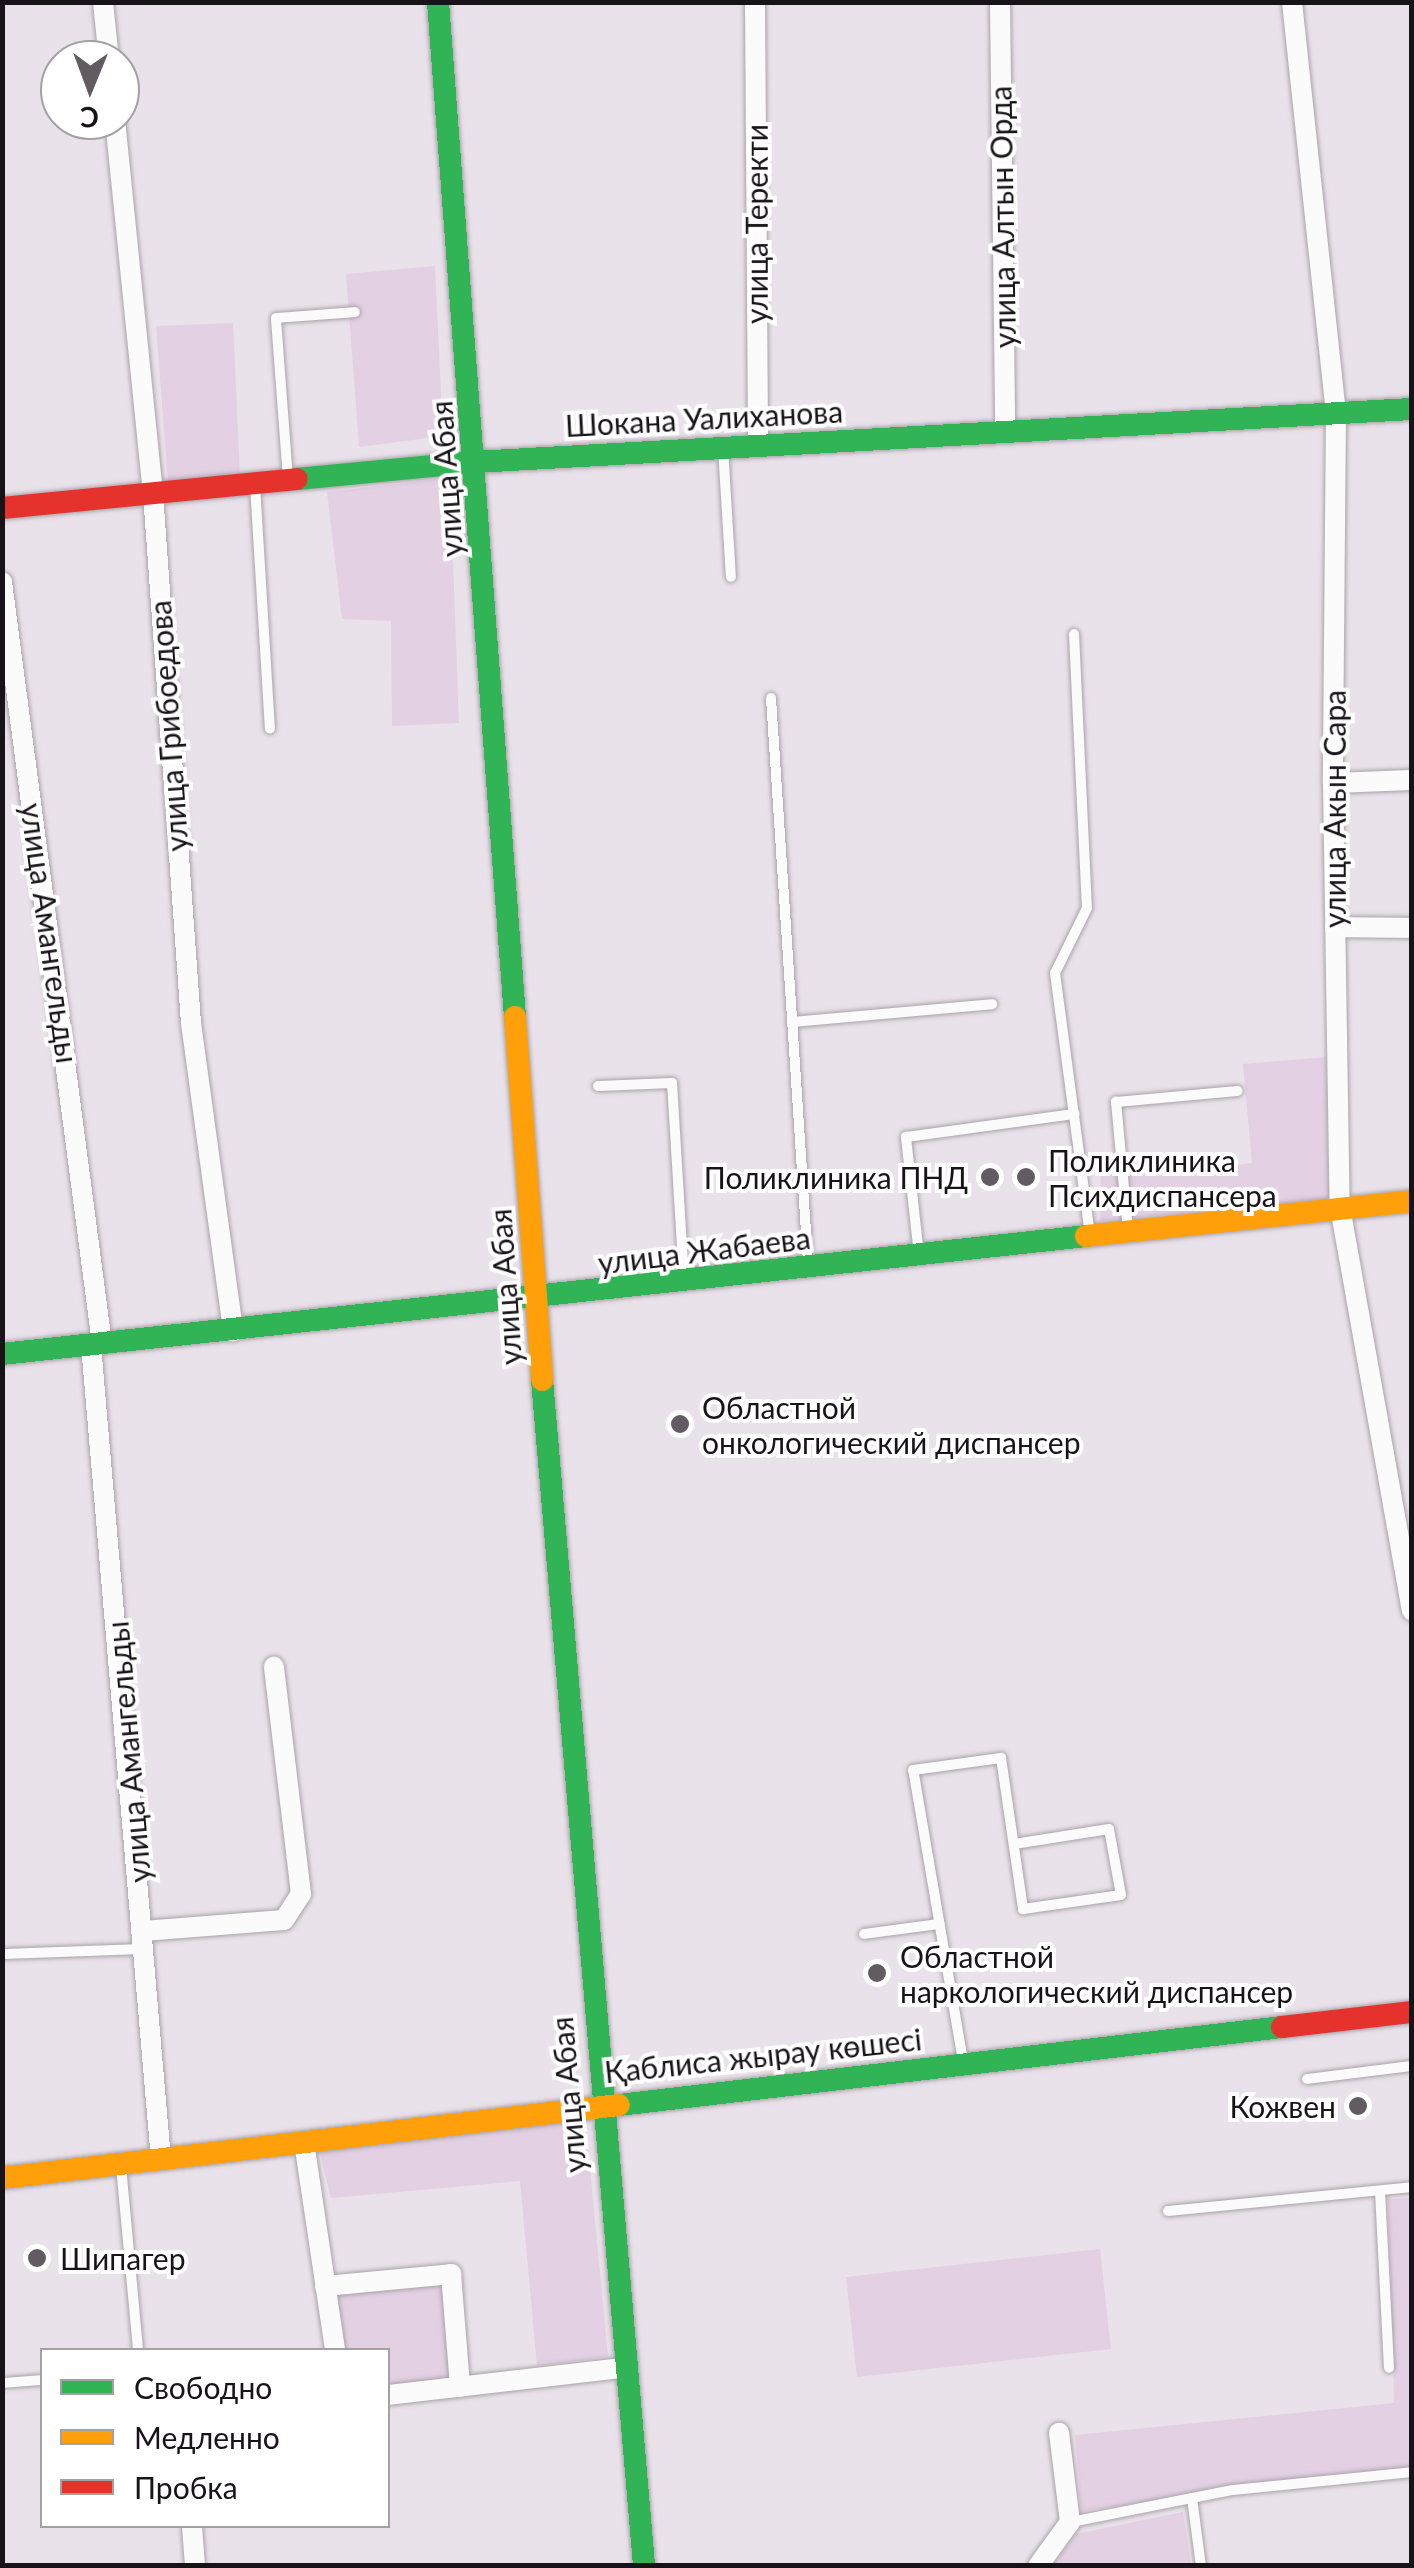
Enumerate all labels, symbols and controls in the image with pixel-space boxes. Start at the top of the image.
north arrow [40,40,140,140]
street label: улица Алтын Орда [982,85,1022,349]
text: С [80,101,99,135]
street label: улица Теректи [738,124,774,324]
street label: Шокана Уалиханова [564,393,844,443]
street label: улица Абая [423,400,469,558]
street label: улица Грибоедова [141,599,195,853]
street label: улица Акын Сара [1316,690,1352,928]
street label: улица Амангельды [14,801,86,1065]
place label: Поликлиника Психдиспансера [1048,1142,1277,1212]
place label: Поликлиника ПНД [704,1159,968,1195]
marker: Поликлиника ПНД [977,1164,1003,1190]
marker: Поликлиника Психдиспансера [1013,1164,1039,1190]
street label: улица Абая [482,1208,528,1366]
street label: улица Жабаева [596,1219,812,1281]
place label: Областной онкологический диспансер [702,1389,1080,1460]
marker: Областной онкологический диспансер [667,1411,693,1437]
street label: улица Амангельды [99,1620,157,1884]
place label: Областной наркологический диспансер [900,1938,1293,2008]
marker: Областной наркологический диспансер [864,1960,890,1986]
street label: улица Абая [543,2016,593,2174]
street label: Қаблиса жырау көшесі [603,2020,923,2090]
place label: Кожвен [1229,2088,1336,2124]
marker: Кожвен [1345,2093,1371,2119]
place label: Шипагер [60,2240,185,2276]
marker: Шипагер [24,2245,50,2271]
legend [40,2348,390,2528]
text: Свободно [134,2369,272,2405]
text: Медленно [134,2419,280,2455]
text: Пробка [134,2469,238,2505]

